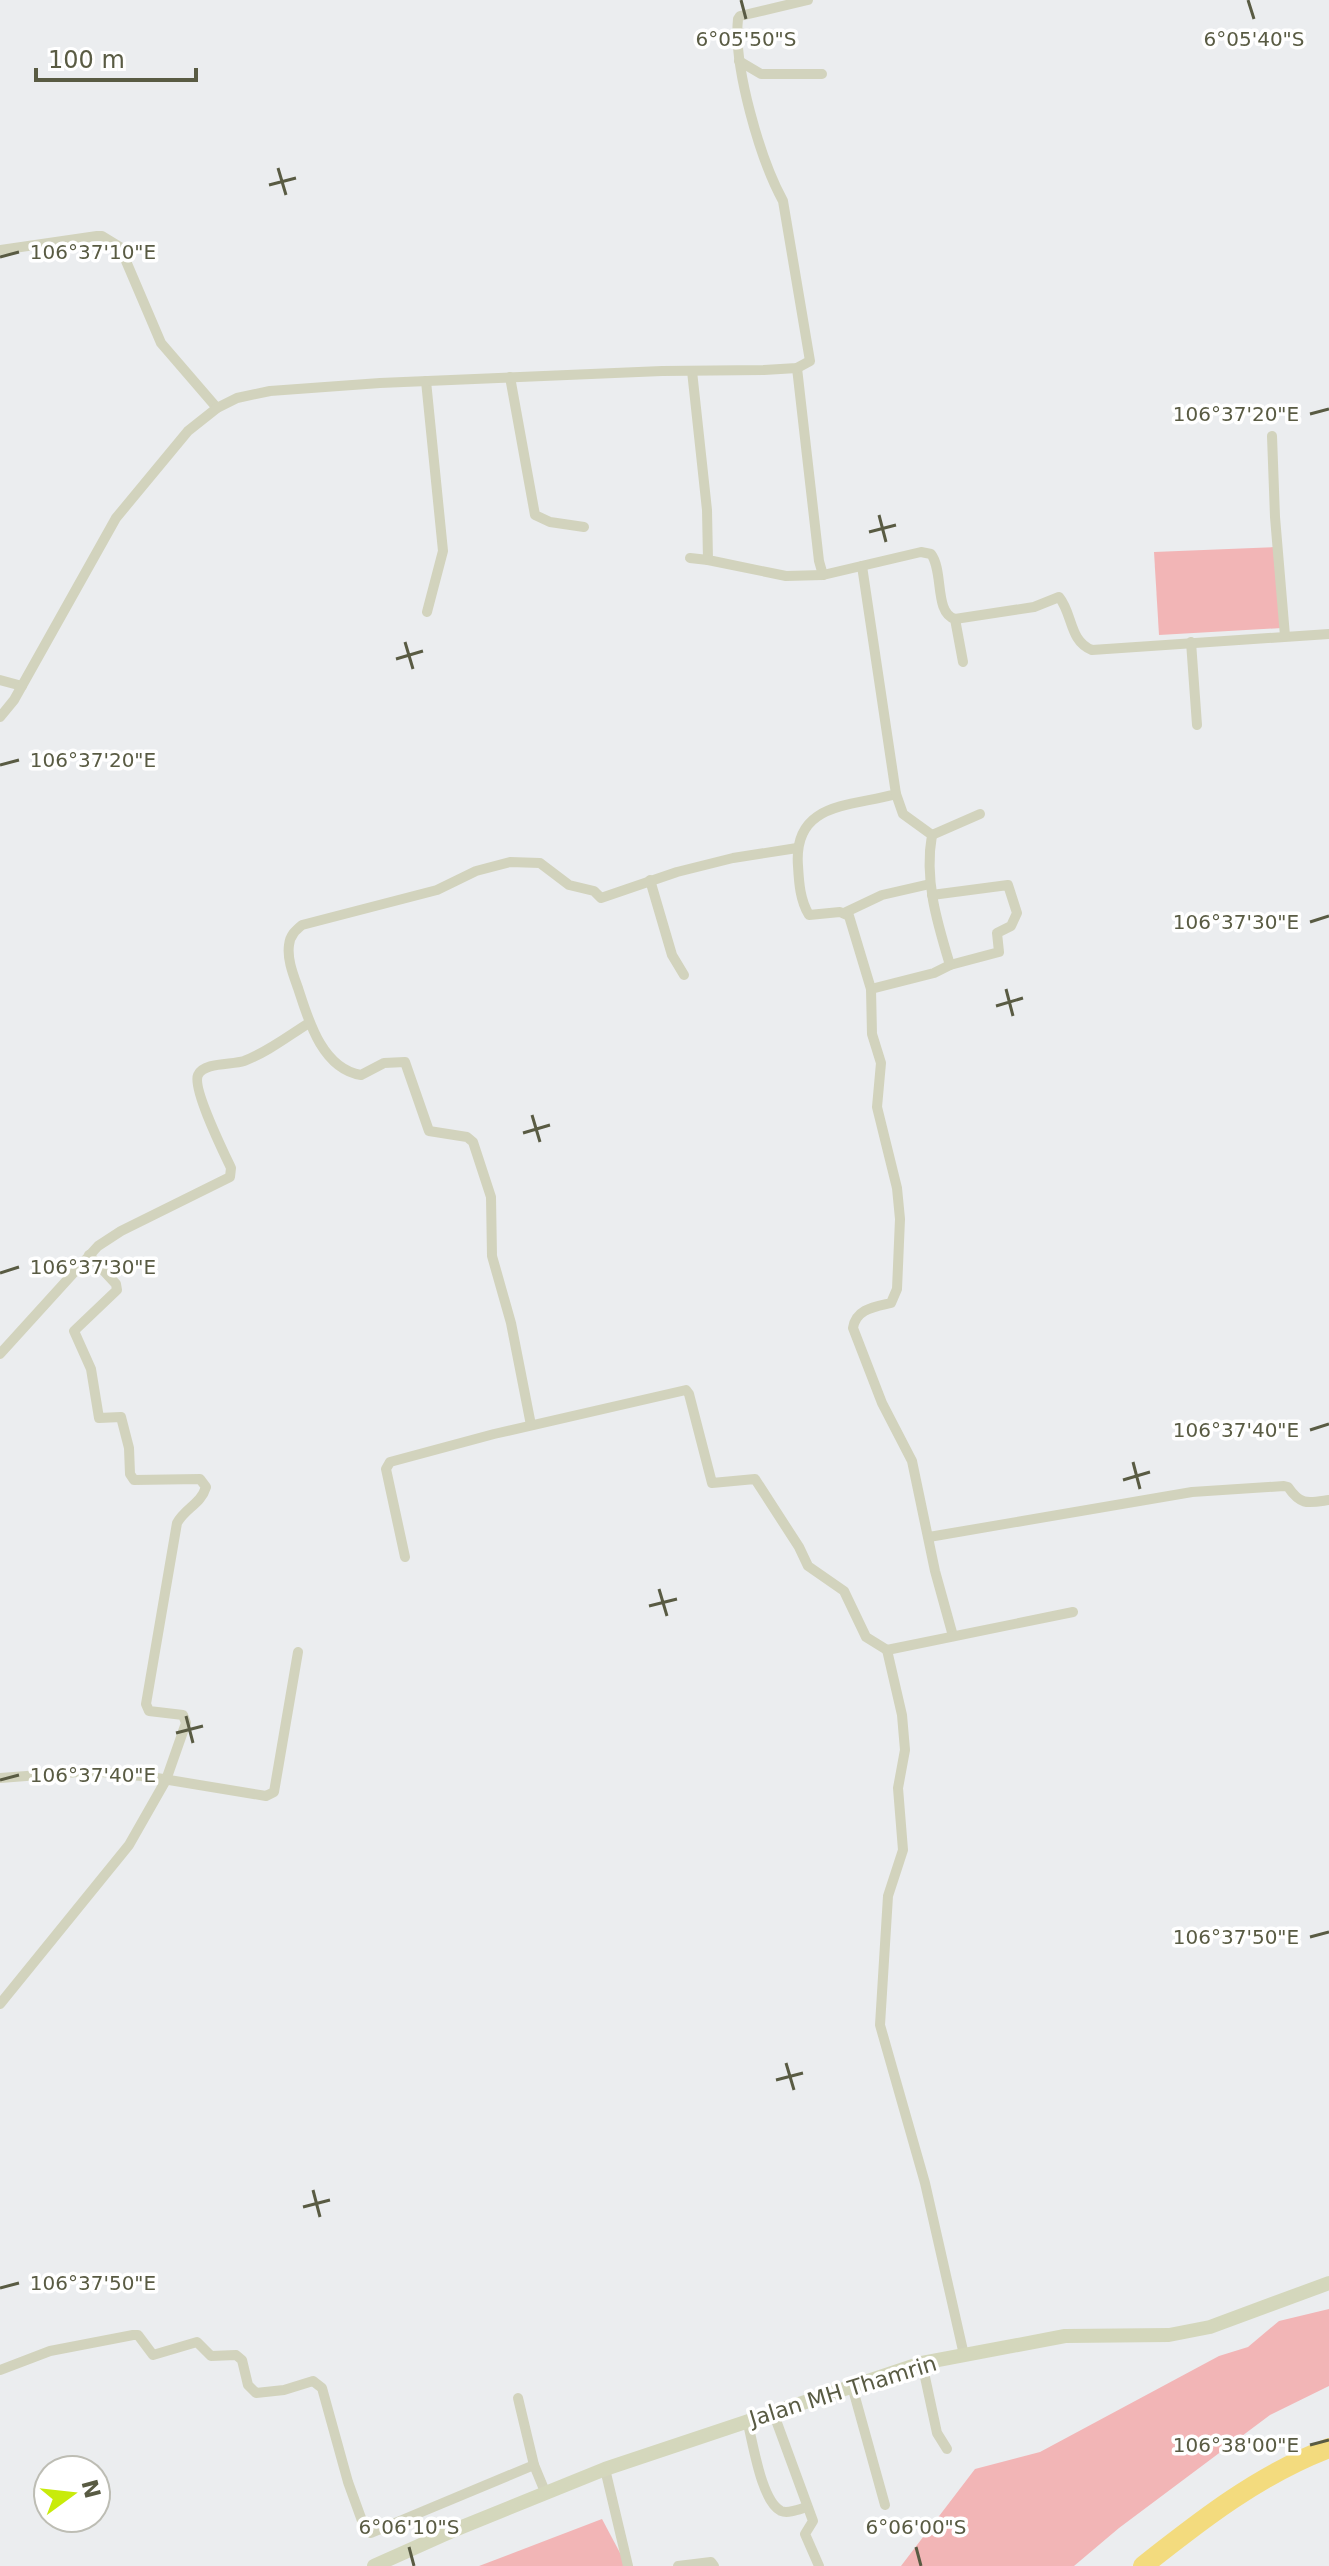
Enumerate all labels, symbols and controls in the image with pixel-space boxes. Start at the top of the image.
text: 6°05'50"S [695,27,797,51]
text: 6°05'40"S [1203,27,1305,51]
scale bar [36,32,196,82]
text: 100 m [48,46,125,74]
text: 106°37'10"E [30,240,156,264]
text: 106°37'20"E [1173,402,1299,426]
text: 106°37'20"E [30,748,156,772]
text: 106°37'30"E [1173,910,1299,934]
text: 106°37'30"E [30,1255,156,1279]
text: 106°37'40"E [1173,1418,1299,1442]
text: 106°37'40"E [30,1763,156,1787]
text: 106°37'50"E [1173,1925,1299,1949]
text: 106°37'50"E [30,2271,156,2295]
street label: Jalan MH Thamrin [744,2351,940,2432]
text: 106°38'00"E [1173,2433,1299,2457]
north arrow [32,2454,112,2534]
text: N [76,2477,105,2501]
text: 6°06'10"S [358,2515,460,2539]
text: 6°06'00"S [865,2515,967,2539]

